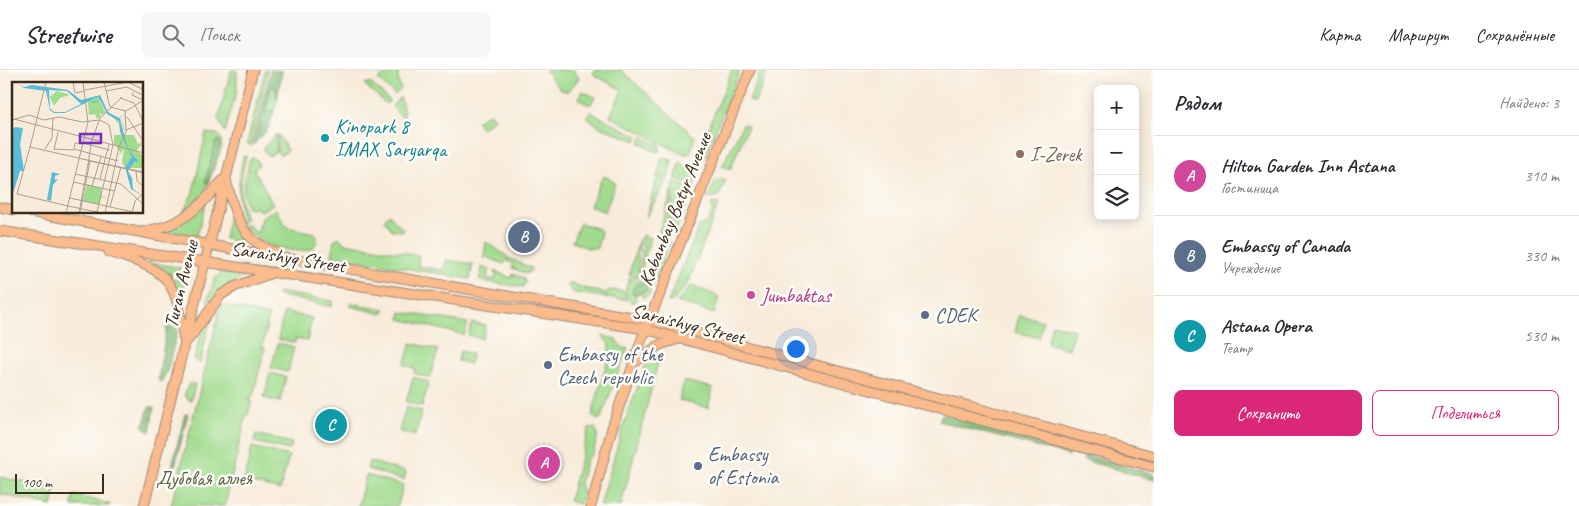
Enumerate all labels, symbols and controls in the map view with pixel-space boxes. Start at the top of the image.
search box [141,12,491,57]
text: Streetwise [25,20,111,50]
icon: search [159,21,187,49]
text: Поиск [199,23,240,47]
text: Карта [1319,24,1360,46]
text: Маршрут [1388,24,1448,46]
text: Сохранённые [1476,24,1554,46]
inset map [12,82,144,214]
map controls [1094,85,1139,220]
button: + [1094,85,1139,130]
text: Рядом [1174,90,1221,116]
text: Найдено: 3 [1499,93,1559,113]
place label: Kinopark 8 IMAX Saryarqa [335,114,448,162]
street label: Kabanbay Batyr Avenue [633,127,718,289]
button: − [1094,130,1139,175]
marker: Kinopark 8 IMAX Saryarqa [319,132,331,144]
place label: I-Zerek [1030,142,1083,167]
marker: I-Zerek [1014,148,1026,160]
text: Hilton Garden Inn Astana [1221,154,1394,178]
text: A [1186,166,1194,186]
text: 310 m [1525,166,1559,186]
button: layers [1094,175,1139,220]
text: Гостиница [1221,178,1278,198]
pin: B [508,218,540,256]
text: Embassy of Canada [1221,234,1350,258]
street label: Turan Avenue [158,236,204,331]
street label: Saraishyq Street [229,236,349,279]
text: B [1186,246,1194,266]
text: 330 m [1525,246,1559,266]
text: Учреждение [1221,258,1280,278]
place label: Jumbaktas [760,283,833,308]
marker: Jumbaktas [745,289,757,301]
street label: Saraishyq Street [629,298,749,351]
place label: CDEK [935,303,980,328]
marker: CDEK [919,309,931,321]
text: Astana Opera [1221,314,1312,338]
text: C [1186,326,1194,346]
text: 530 m [1525,326,1559,346]
your location [783,336,809,362]
text: Театр [1221,338,1252,358]
place label: Embassy of the Czech republic [558,342,664,390]
marker: Embassy of the Czech republic [542,359,554,371]
button: Сохранить [1174,390,1362,436]
button: Поделиться [1372,390,1559,436]
pin: C [315,406,347,444]
place label: Embassy of Estonia [708,442,780,490]
pin: A [528,444,560,482]
marker: Embassy of Estonia [692,460,704,472]
park label: Дубовая аллея [156,466,253,491]
scale bar [15,471,104,494]
text: 100 m [22,474,52,491]

